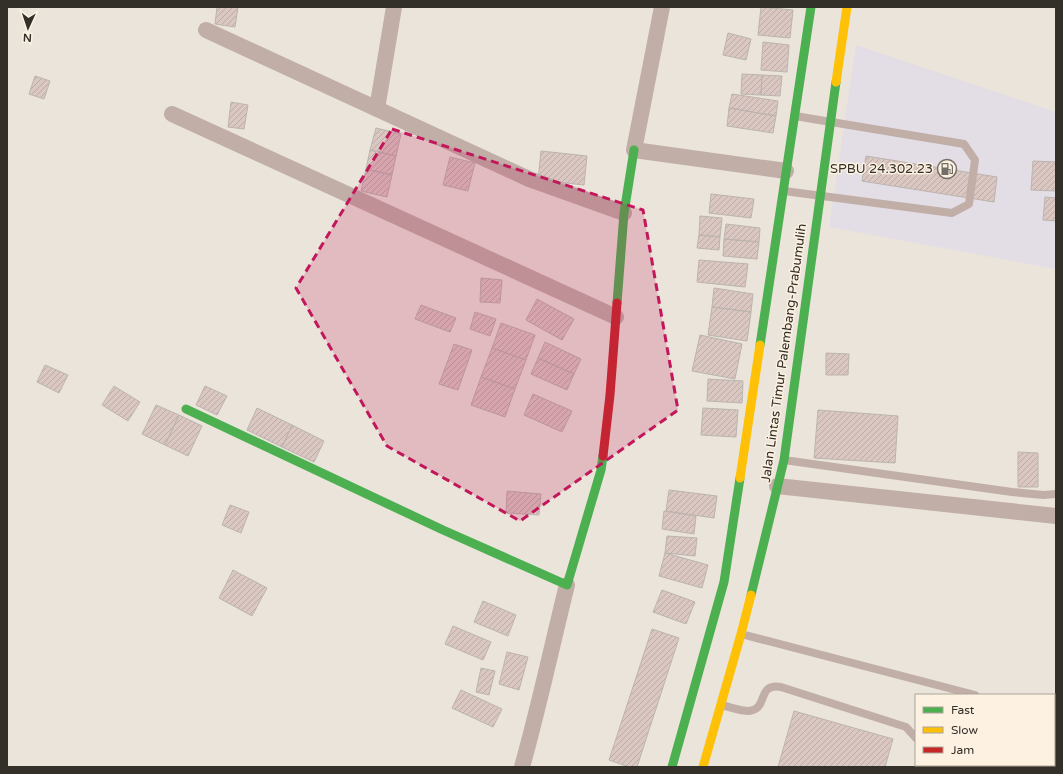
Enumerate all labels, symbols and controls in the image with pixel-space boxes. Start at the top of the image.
north arrow [8,8,48,48]
text: N [23,31,32,44]
fuel station icon: SPBU 24.302.23 [936,158,958,180]
place label: SPBU 24.302.23 [830,161,933,177]
street label: Jalan Lintas Timur Palembang-Prabumulih [758,223,810,483]
legend [915,694,1055,766]
text: Fast [951,703,975,717]
text: Slow [951,723,978,737]
text: Jam [951,743,974,757]

